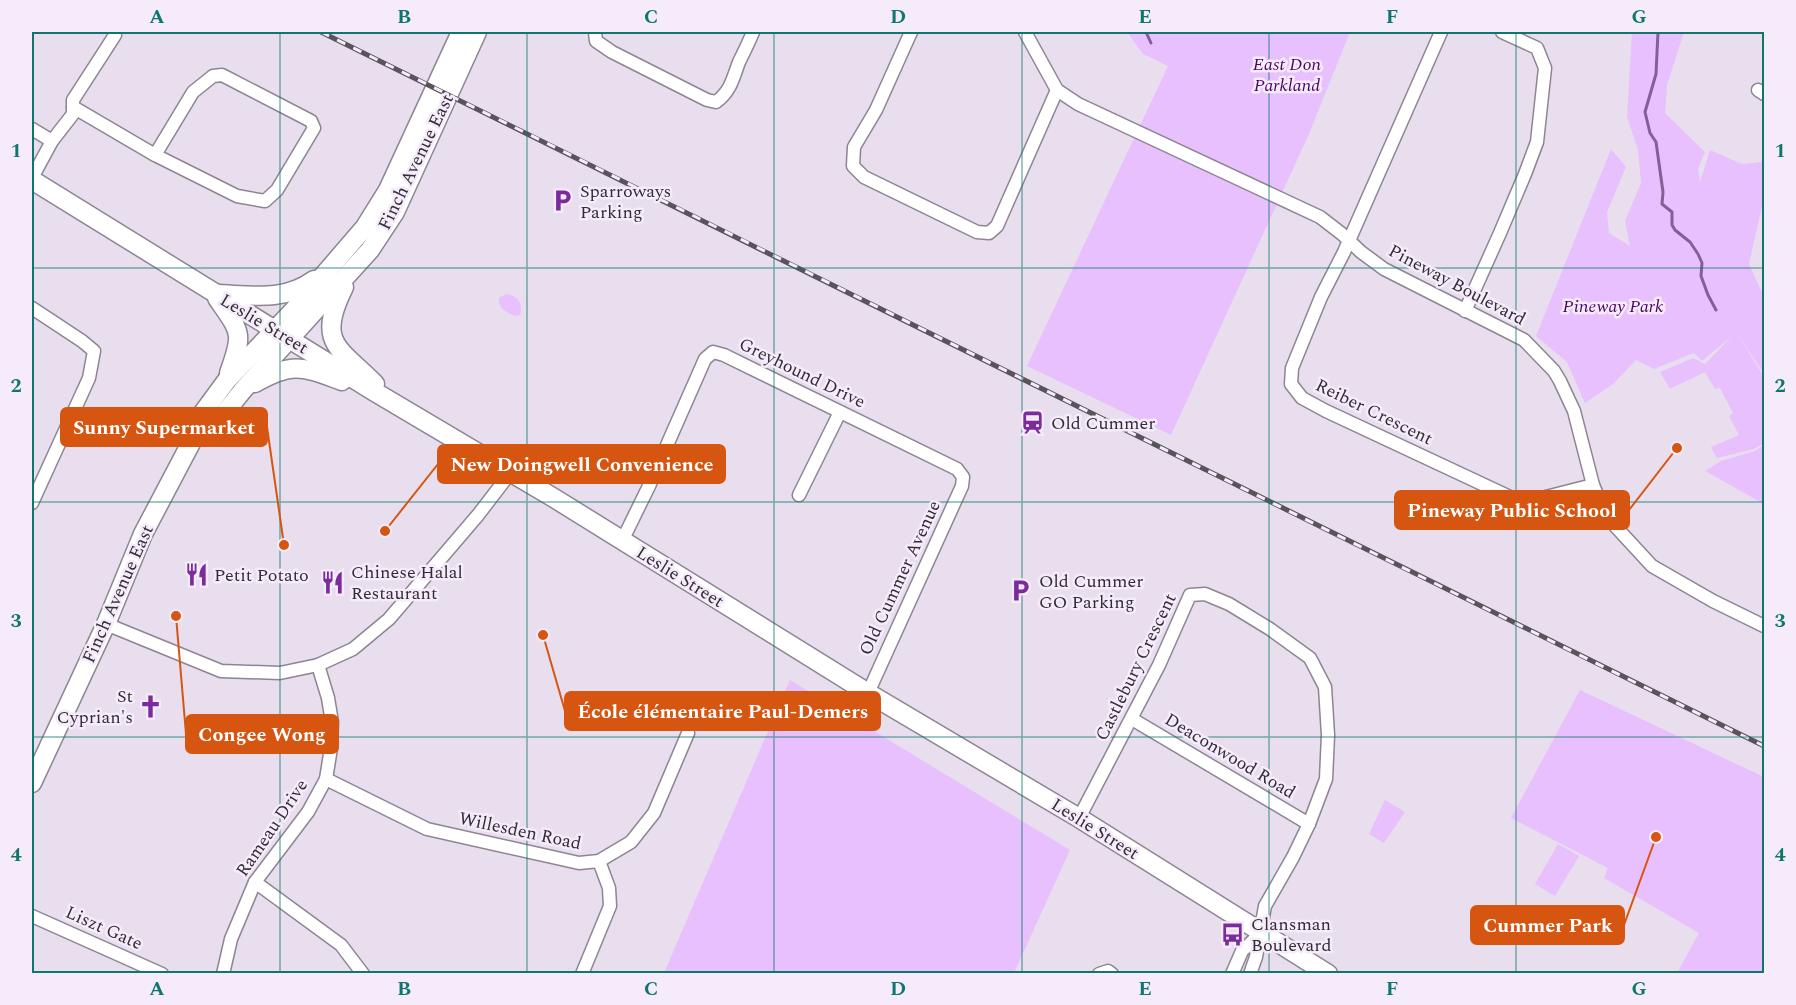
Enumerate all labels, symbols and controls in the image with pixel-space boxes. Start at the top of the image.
text: A [149,2,165,32]
text: B [397,2,411,32]
text: C [644,2,658,32]
text: D [890,2,906,32]
text: E [1138,2,1152,32]
text: F [1386,2,1398,32]
text: G [1631,2,1647,32]
park label: East Don Parkland [1253,51,1322,99]
street label: Finch Avenue East [371,89,461,235]
text: 1 [10,136,22,166]
text: 1 [1774,136,1786,166]
place label: Sparroways Parking [580,178,671,226]
parking icon: Sparroways Parking [549,188,575,214]
street label: Pineway Boulevard [1383,237,1531,333]
street label: Leslie Street [215,287,313,361]
park label: Pineway Park [1563,293,1664,320]
street label: Greyhound Drive [734,331,870,415]
text: 2 [10,371,22,401]
text: 2 [1774,371,1786,401]
street label: Reiber Crescent [1311,372,1437,452]
callout: Sunny Supermarket [61,408,267,446]
station icon: Old Cummer [1020,410,1046,436]
place label: Old Cummer [1051,410,1155,437]
text: Sunny Supermarket [73,413,255,443]
callout: New Doingwell Convenience [438,445,725,483]
text: New Doingwell Convenience [451,450,713,480]
callout: Pineway Public School [1395,491,1629,529]
street label: Old Cummer Avenue [852,496,948,660]
text: Pineway Public School [1407,496,1617,526]
street label: Finch Avenue East [75,520,161,668]
street label: Leslie Street [631,539,729,615]
place label: Chinese Halal Restaurant [351,559,463,607]
restaurant icon: Petit Potato [183,562,209,588]
place label: Petit Potato [214,562,309,589]
place label: Old Cummer GO Parking [1039,568,1143,616]
restaurant icon: Chinese Halal Restaurant [320,569,346,595]
parking icon: Old Cummer GO Parking [1008,578,1034,604]
street label: Castlebury Crescent [1089,589,1183,745]
text: 3 [10,606,22,636]
text: 3 [1774,606,1786,636]
place label: St Cyprian's [57,683,133,731]
callout: École élémentaire Paul-Demers [565,692,880,730]
church icon: St Cyprian's [138,693,164,719]
text: École élémentaire Paul-Demers [578,697,868,727]
street label: Deaconwood Road [1159,706,1301,806]
callout: Congee Wong [186,715,338,753]
text: Congee Wong [198,720,326,750]
street label: Rameau Drive [229,774,315,882]
street label: Leslie Street [1046,791,1144,867]
street label: Willesden Road [456,805,584,857]
text: 4 [10,840,22,870]
text: 4 [1774,840,1786,870]
street label: Liszt Gate [61,899,147,957]
callout: Cummer Park [1471,906,1624,944]
place label: Clansman Boulevard [1251,911,1332,959]
text: Cummer Park [1483,911,1613,941]
bus stop icon: Clansman Boulevard [1220,921,1246,947]
text: A [149,974,165,1004]
text: B [397,974,411,1004]
text: C [644,974,658,1004]
text: D [890,974,906,1004]
text: E [1138,974,1152,1004]
text: F [1386,974,1398,1004]
text: G [1631,974,1647,1004]

